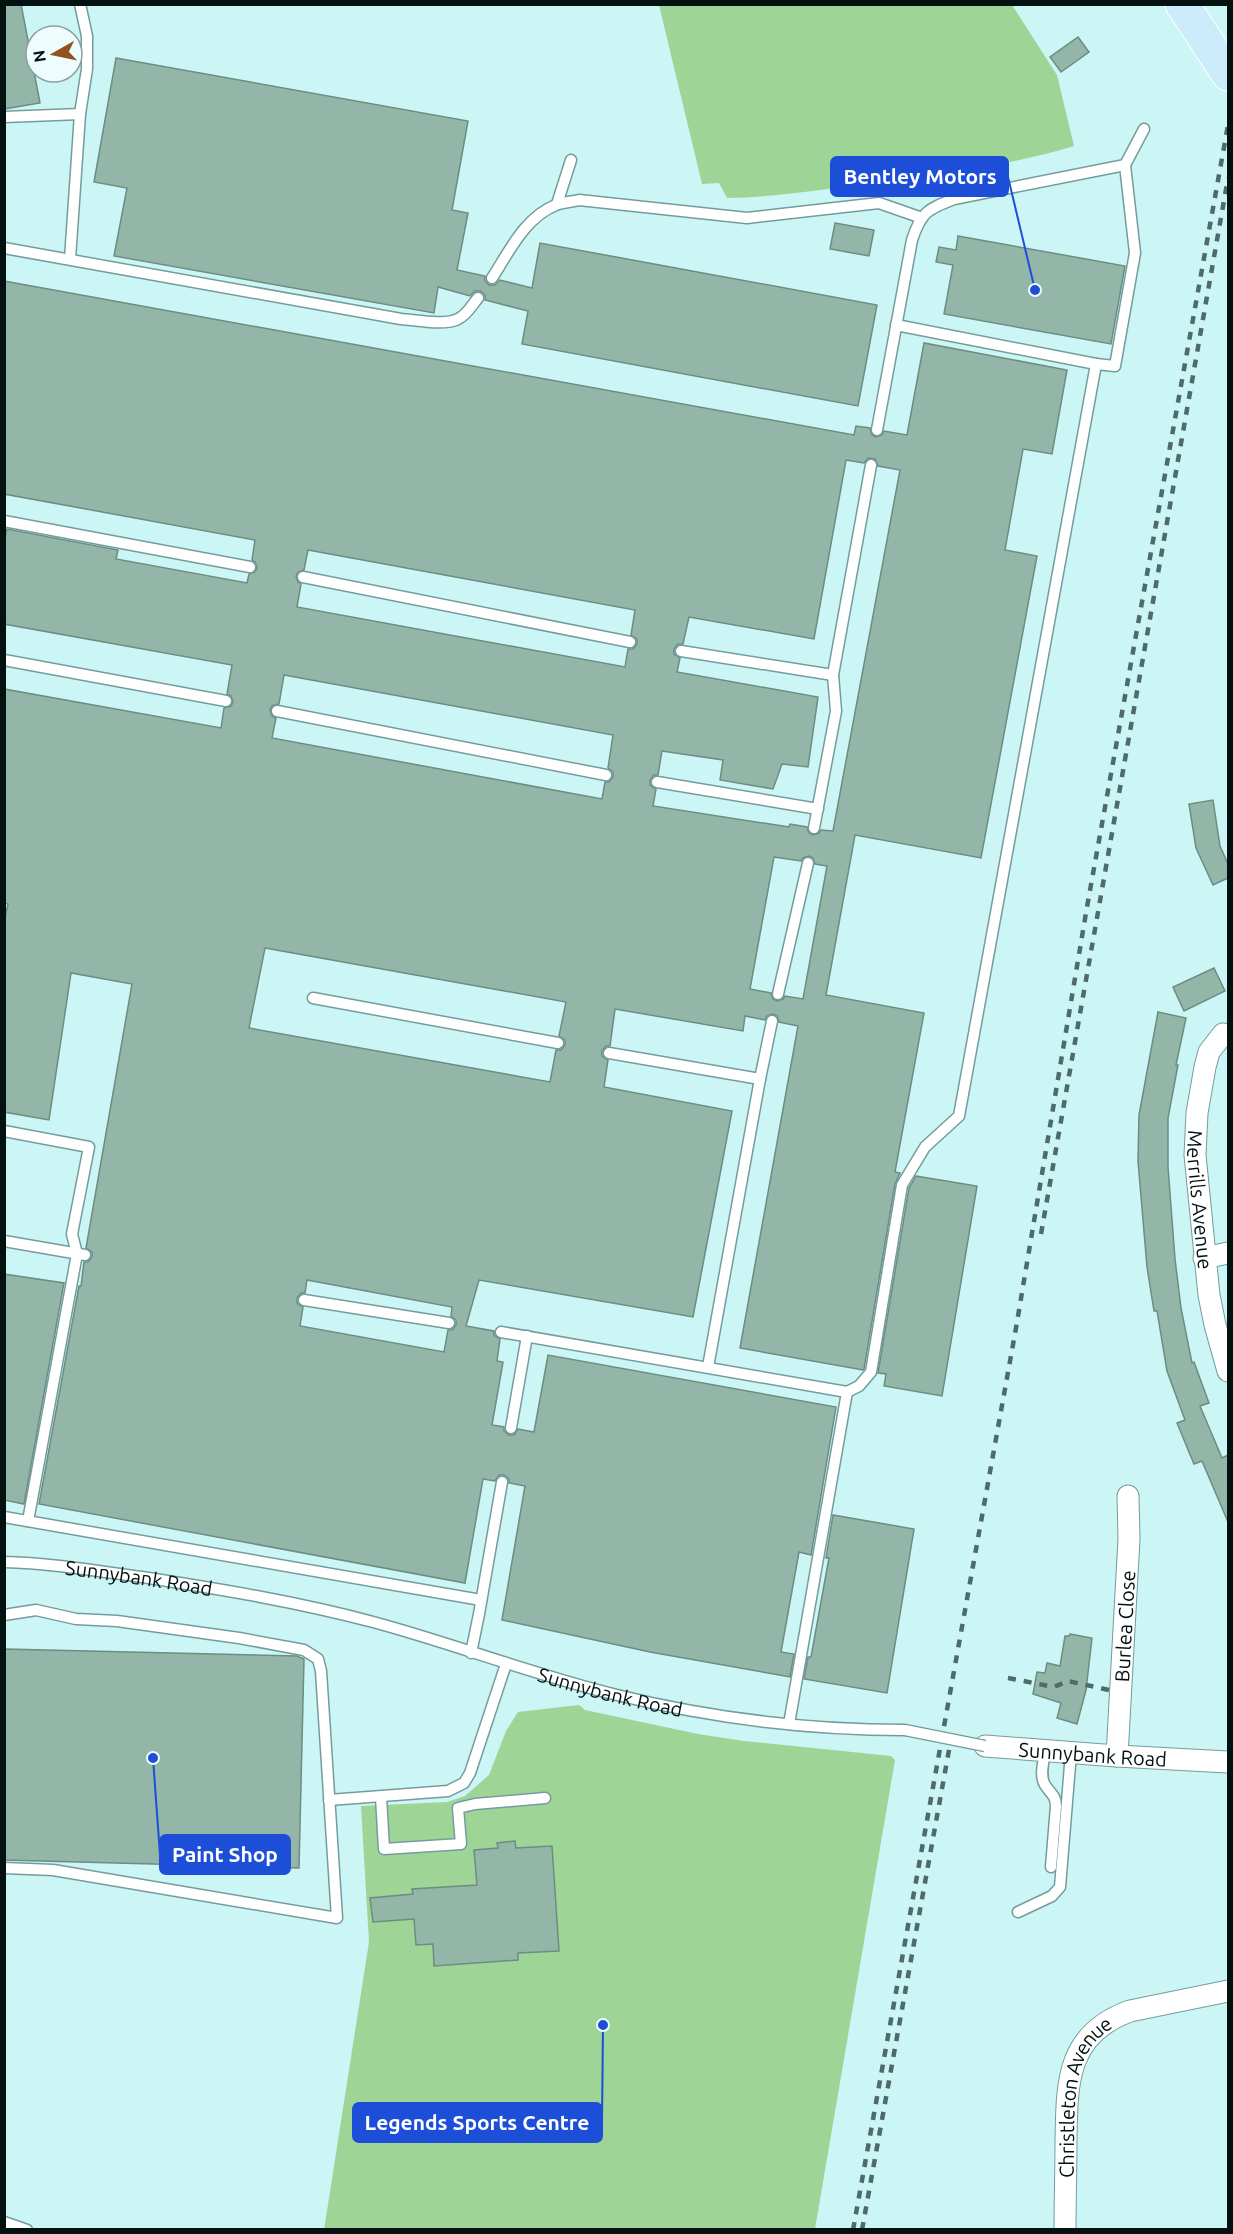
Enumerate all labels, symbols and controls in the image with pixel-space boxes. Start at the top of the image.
north arrow [24,24,84,84]
text: N [29,49,49,64]
callout: Bentley Motors [831,157,1008,196]
text: Bentley Motors [843,164,997,188]
street label: Merrills Avenue [1183,1130,1218,1270]
street label: Sunnybank Road [64,1555,214,1600]
street label: Burlea Close [1110,1570,1139,1683]
street label: Sunnybank Road [535,1662,685,1720]
street label: Sunnybank Road [1018,1737,1167,1770]
callout: Paint Shop [160,1835,290,1874]
text: Paint Shop [172,1842,278,1866]
street label: Christleton Avenue [1054,2011,1116,2178]
callout: Legends Sports Centre [353,2103,602,2142]
text: Legends Sports Centre [365,2110,589,2134]

